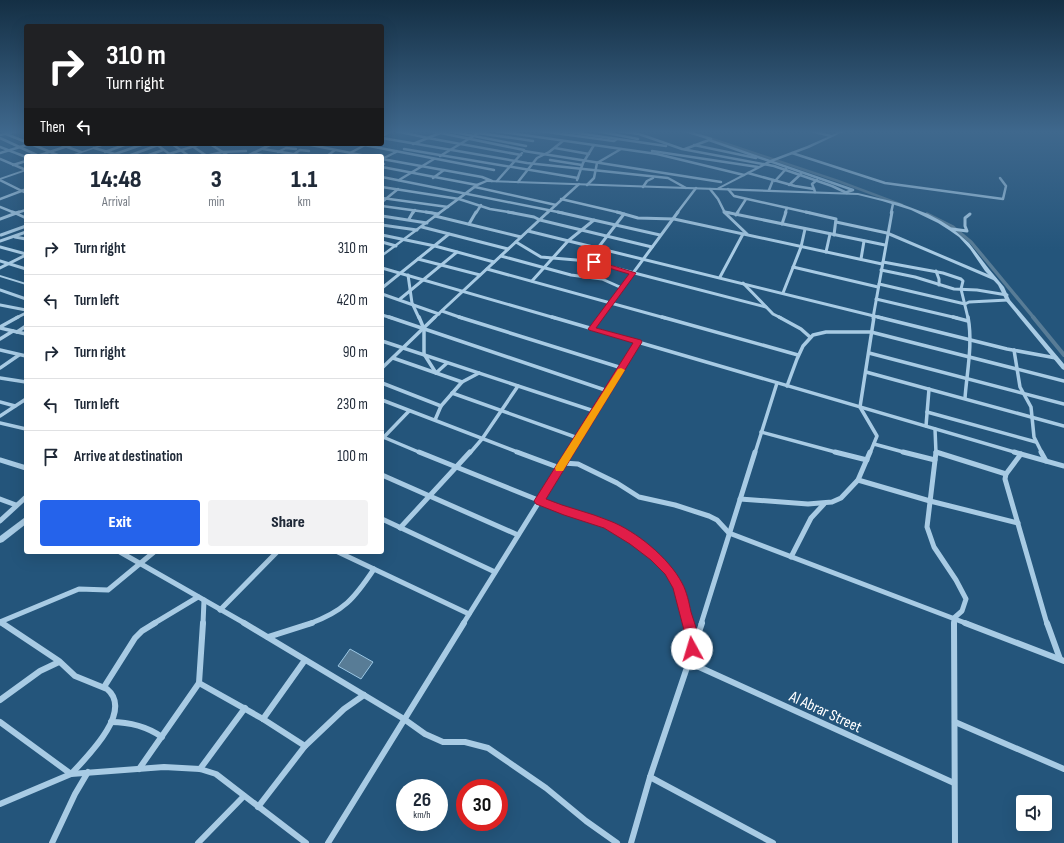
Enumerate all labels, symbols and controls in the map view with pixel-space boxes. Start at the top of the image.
text: 310 m [106,39,166,72]
icon: right [40,40,92,92]
text: Turn right [106,73,164,94]
icon: left [73,116,95,138]
text: Then [40,118,65,137]
text: 14:48 [91,165,142,194]
text: 3 [211,165,222,194]
text: 1.1 [291,165,317,194]
text: Arrival [102,194,130,210]
text: min [208,194,225,210]
text: km [298,194,311,210]
icon: right [40,238,62,260]
text: Turn right [74,239,126,258]
text: 310 m [338,239,368,258]
pin [577,245,611,279]
icon: arrive [583,251,605,273]
icon: left [40,290,62,312]
text: Turn left [74,291,119,310]
text: 420 m [337,291,368,310]
icon: right [40,342,62,364]
text: Turn right [74,343,126,362]
text: 90 m [343,343,368,362]
icon: left [40,394,62,416]
text: Turn left [74,395,119,414]
text: 230 m [337,395,368,414]
icon: arrive [40,446,62,468]
text: Arrive at destination [74,447,183,466]
text: 100 m [337,447,368,466]
button: Exit [40,500,200,546]
button: Share [208,500,368,546]
position arrow [671,628,713,670]
street label: Al Abrar Street [785,687,865,737]
speed limit sign: 30 [456,779,508,831]
text: 26 [413,788,431,812]
map controls [1016,795,1052,831]
button: sound [1016,795,1052,831]
text: km/h [413,809,431,821]

